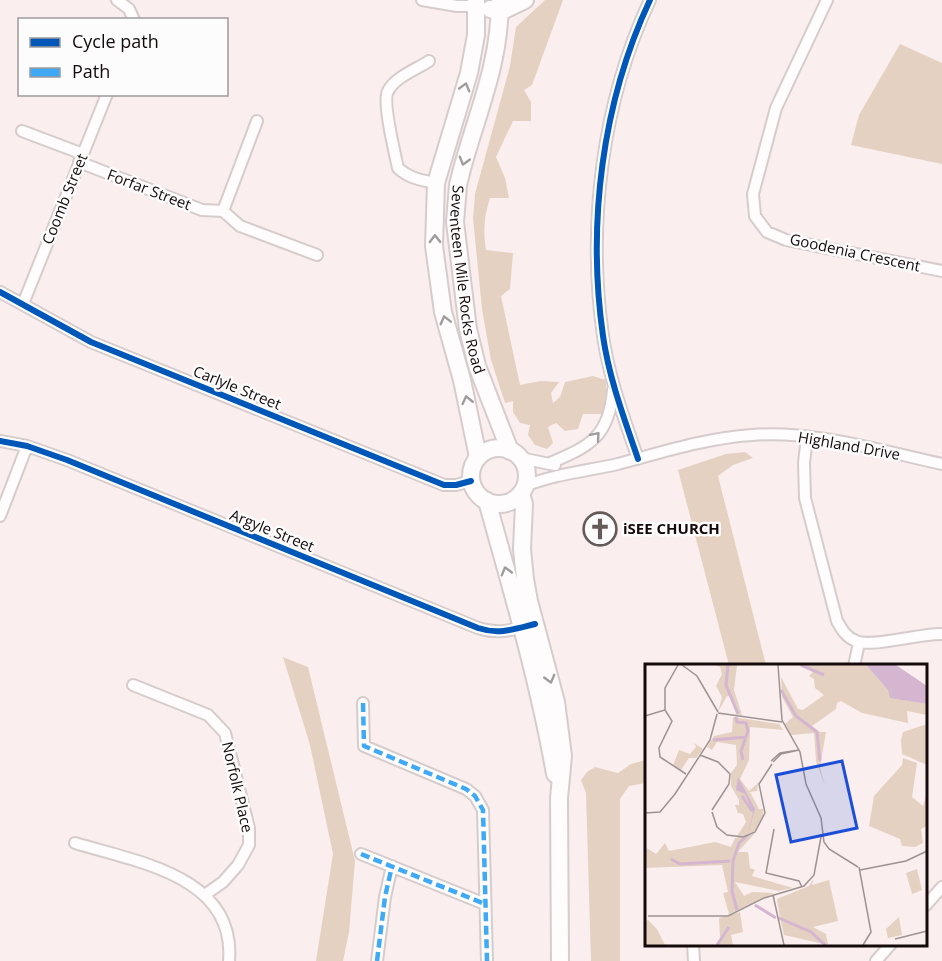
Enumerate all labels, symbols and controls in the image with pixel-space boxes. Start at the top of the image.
legend [18,18,228,96]
text: Cycle path [72,29,159,53]
text: Path [72,59,110,83]
one-way arrow [458,82,470,93]
street label: Coomb Street [37,150,91,247]
one-way arrow [459,155,471,166]
street label: Forfar Street [105,164,194,214]
street label: Seventeen Mile Rocks Road [446,184,490,377]
street label: Goodenia Crescent [788,228,922,276]
one-way arrow [429,234,441,243]
one-way arrow [440,315,453,325]
street label: Carlyle Street [190,360,284,414]
one-way arrow [461,396,474,406]
street label: Highland Drive [797,426,902,464]
one-way arrow [589,432,600,443]
street label: Argyle Street [227,504,318,556]
church icon: iSEE CHURCH [582,511,618,547]
place label: iSEE CHURCH [623,518,720,538]
one-way arrow [500,566,513,576]
inset map [645,664,927,946]
one-way arrow [542,674,555,684]
street label: Norfolk Place [218,739,258,834]

